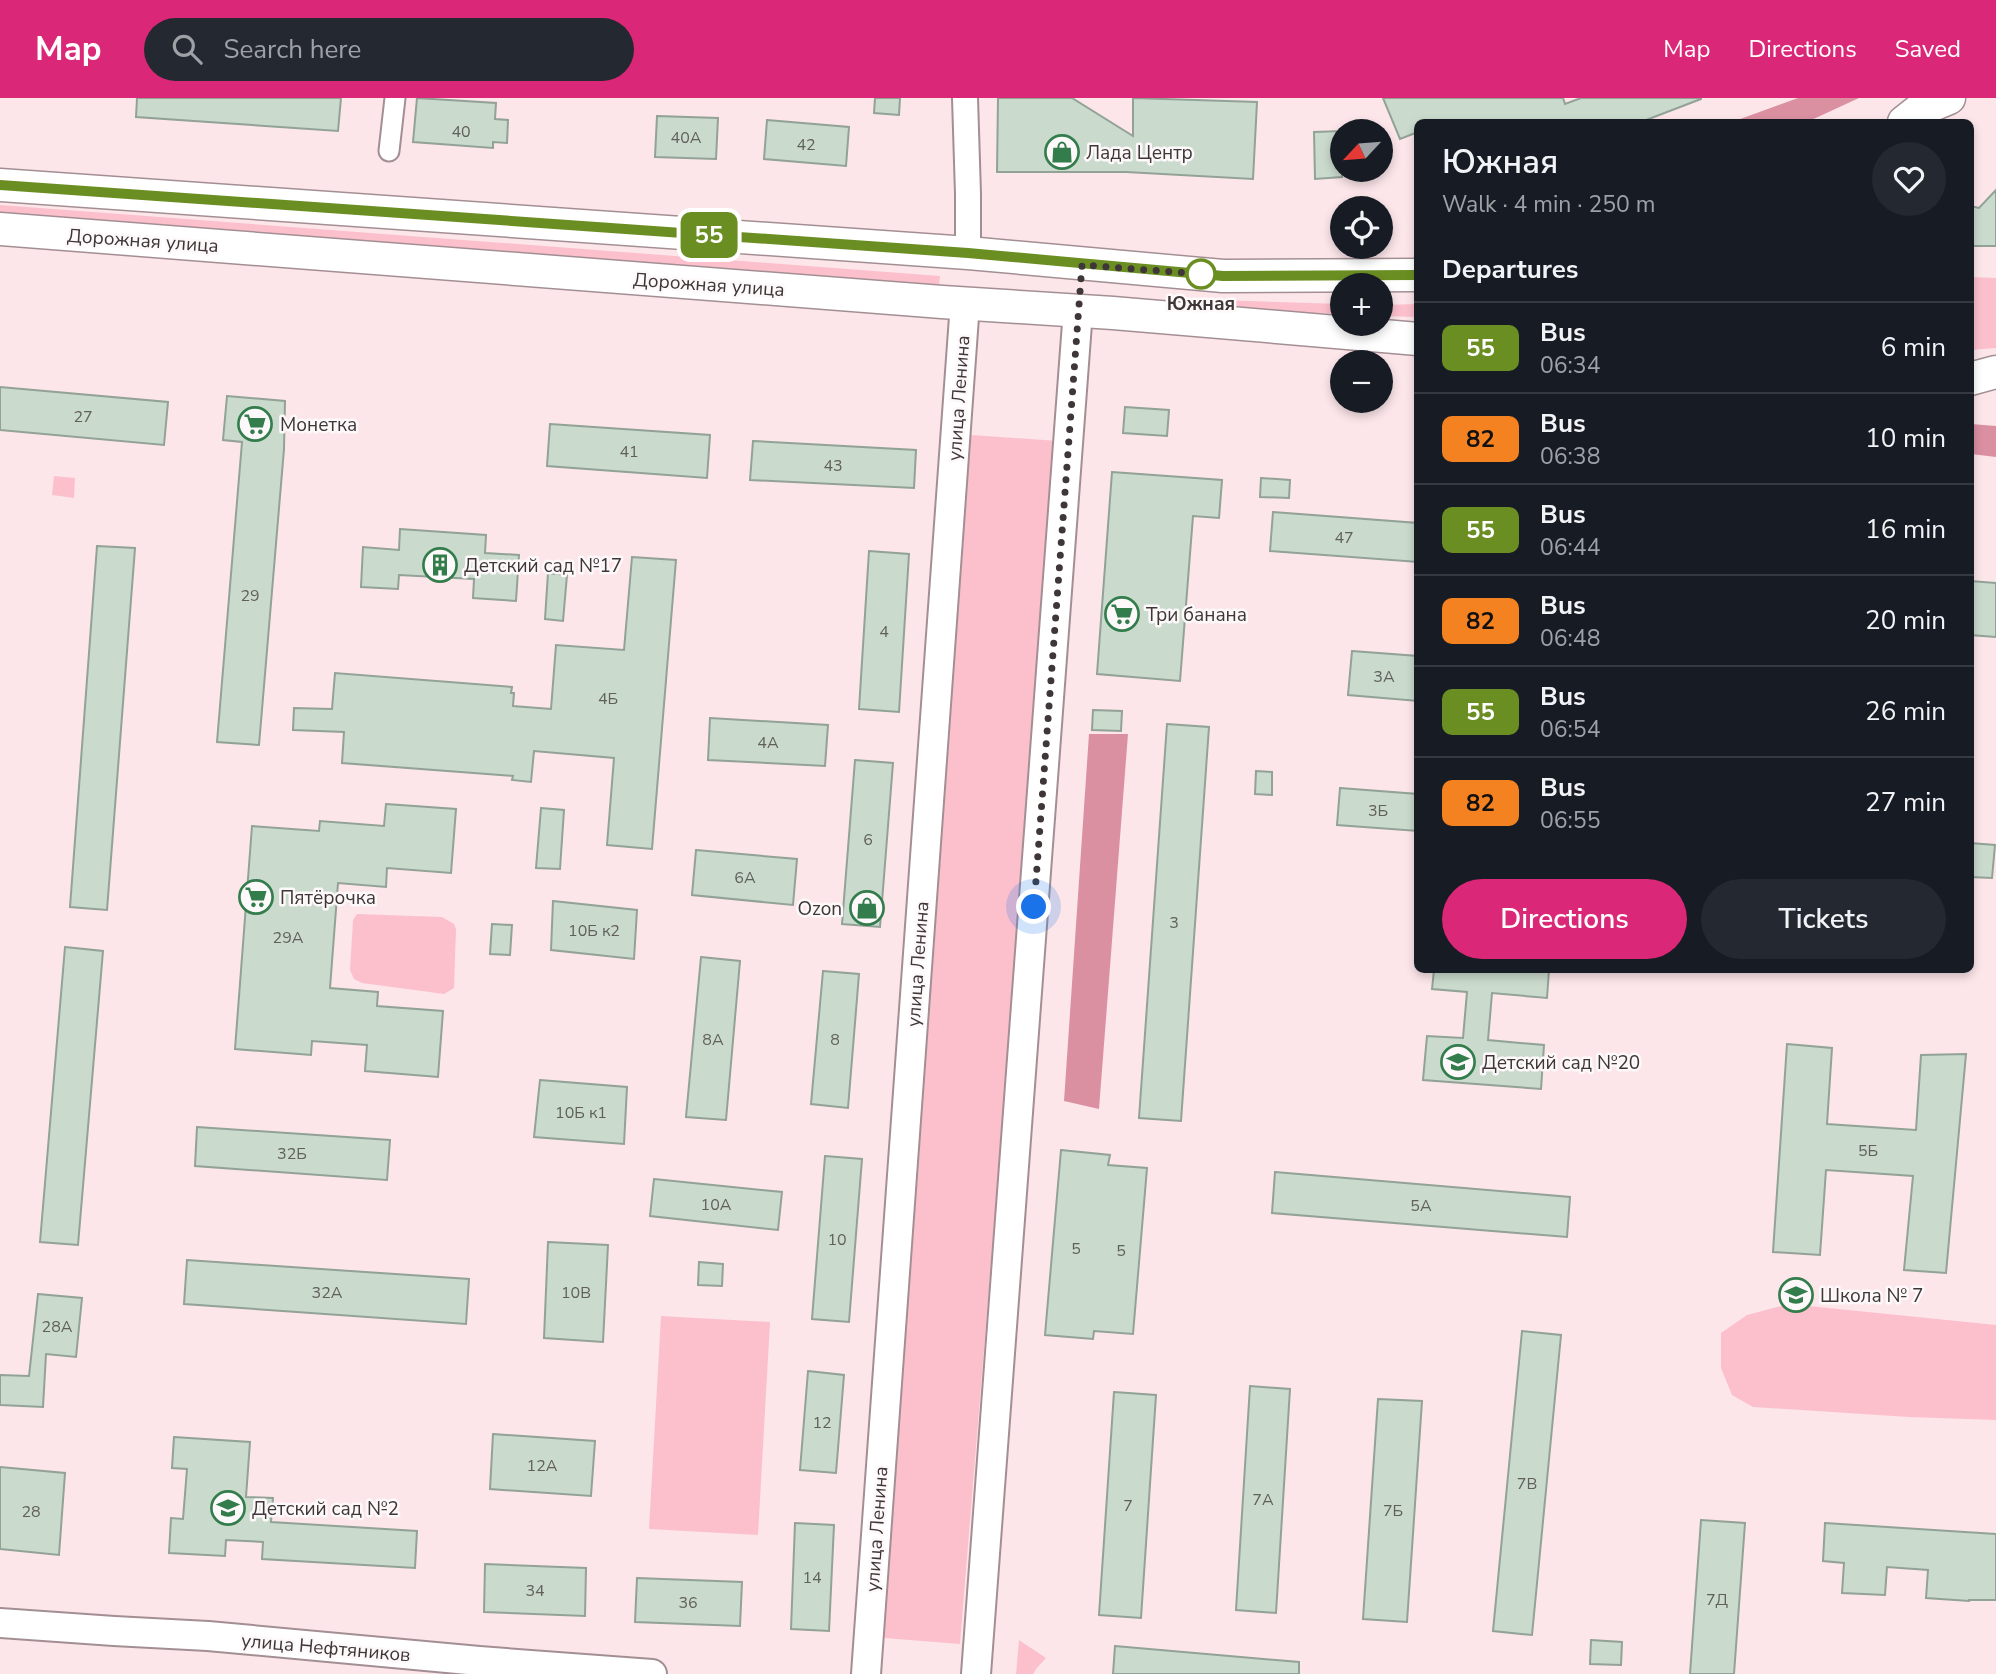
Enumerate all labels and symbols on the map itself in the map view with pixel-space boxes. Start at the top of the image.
north arrow [1330,119,1393,182]
house number: 40 [451,121,471,143]
house number: 40А [671,127,702,149]
shop icon: Лада Центр [1043,133,1081,171]
house number: 42 [796,134,816,156]
place label: Лада Центр [1086,140,1193,166]
line badge: 55 [678,212,740,258]
street label: Дорожная улица [66,223,220,259]
marker: Южная [1186,259,1216,289]
street label: Дорожная улица [632,267,786,303]
place label: Южная [1167,291,1235,317]
street label: улица Ленина [942,334,976,462]
supermarket icon: Монетка [236,405,274,443]
house number: 27 [73,406,93,428]
place label: Монетка [280,412,357,438]
house number: 41 [619,441,639,463]
house number: 43 [823,455,843,477]
house number: 47 [1334,527,1354,549]
building icon: Детский сад №17 [421,546,459,584]
place label: Детский сад №17 [464,553,622,579]
house number: 29 [240,585,260,607]
supermarket icon: Три банана [1103,595,1141,633]
place label: Три банана [1146,602,1247,628]
house number: 4 [879,621,889,643]
house number: 3А [1373,666,1395,688]
house number: 4Б [598,688,618,710]
house number: 4А [757,732,779,754]
house number: 3Б [1368,800,1388,822]
house number: 6 [863,829,873,851]
house number: 6А [734,867,756,889]
supermarket icon: Пятёрочка [237,878,275,916]
place label: Пятёрочка [280,885,376,911]
shop icon: Ozon [848,889,886,927]
your location [1016,889,1051,924]
place label: Ozon [797,896,842,922]
street label: улица Ленина [901,900,935,1028]
house number: 3 [1169,912,1179,934]
house number: 10Б к2 [568,920,620,942]
house number: 29А [273,927,304,949]
house number: 8А [702,1029,724,1051]
house number: 8 [830,1029,840,1051]
school or university icon: Детский сад №20 [1439,1043,1477,1081]
place label: Детский сад №20 [1482,1050,1640,1076]
house number: 10Б к1 [555,1102,607,1124]
house number: 5Б [1858,1140,1878,1162]
house number: 32Б [277,1143,307,1165]
house number: 10А [701,1194,732,1216]
house number: 5А [1410,1195,1432,1217]
house number: 10 [827,1229,847,1251]
house number: 5 [1071,1238,1081,1260]
house number: 5 [1116,1240,1126,1262]
school or university icon: Школа № 7 [1777,1276,1815,1314]
house number: 32А [312,1282,343,1304]
house number: 10В [561,1282,591,1304]
place label: Школа № 7 [1820,1283,1923,1309]
house number: 28А [42,1316,73,1338]
house number: 12 [812,1412,832,1434]
house number: 12А [527,1455,558,1477]
street label: улица Ленина [860,1465,894,1593]
house number: 7В [1517,1473,1537,1495]
school or university icon: Детский сад №2 [209,1489,247,1527]
house number: 7А [1252,1489,1274,1511]
house number: 7 [1123,1495,1133,1517]
place label: Детский сад №2 [252,1496,399,1522]
house number: 7Б [1383,1500,1403,1522]
house number: 28 [21,1501,41,1523]
house number: 14 [802,1567,822,1589]
house number: 34 [525,1580,545,1602]
house number: 7Д [1706,1589,1729,1611]
house number: 36 [678,1592,698,1614]
street label: улица Нефтяников [240,1628,412,1668]

